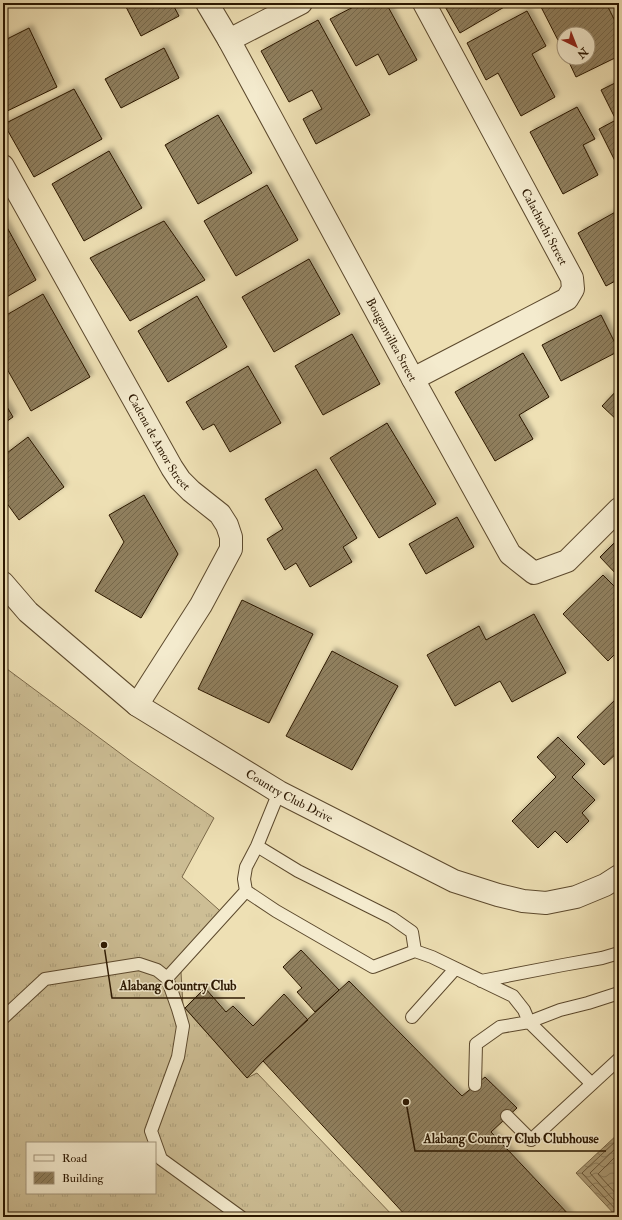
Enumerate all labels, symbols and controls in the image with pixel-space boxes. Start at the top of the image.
north arrow [556,26,596,66]
text: N [574,44,591,62]
street label: Calachuchi Street [517,186,571,268]
street label: Bouganvillea Street [363,295,420,384]
street label: Cadena de Amor Street [124,391,194,494]
street label: Country Club Drive [243,766,335,826]
callout: Alabang Country Club [112,973,245,998]
text: Alabang Country Club [118,978,237,995]
callout: Alabang Country Club Clubhouse [415,1126,606,1151]
text: Alabang Country Club Clubhouse [422,1131,599,1148]
legend [26,1142,156,1194]
text: Road [62,1151,87,1166]
text: Building [62,1171,105,1186]

